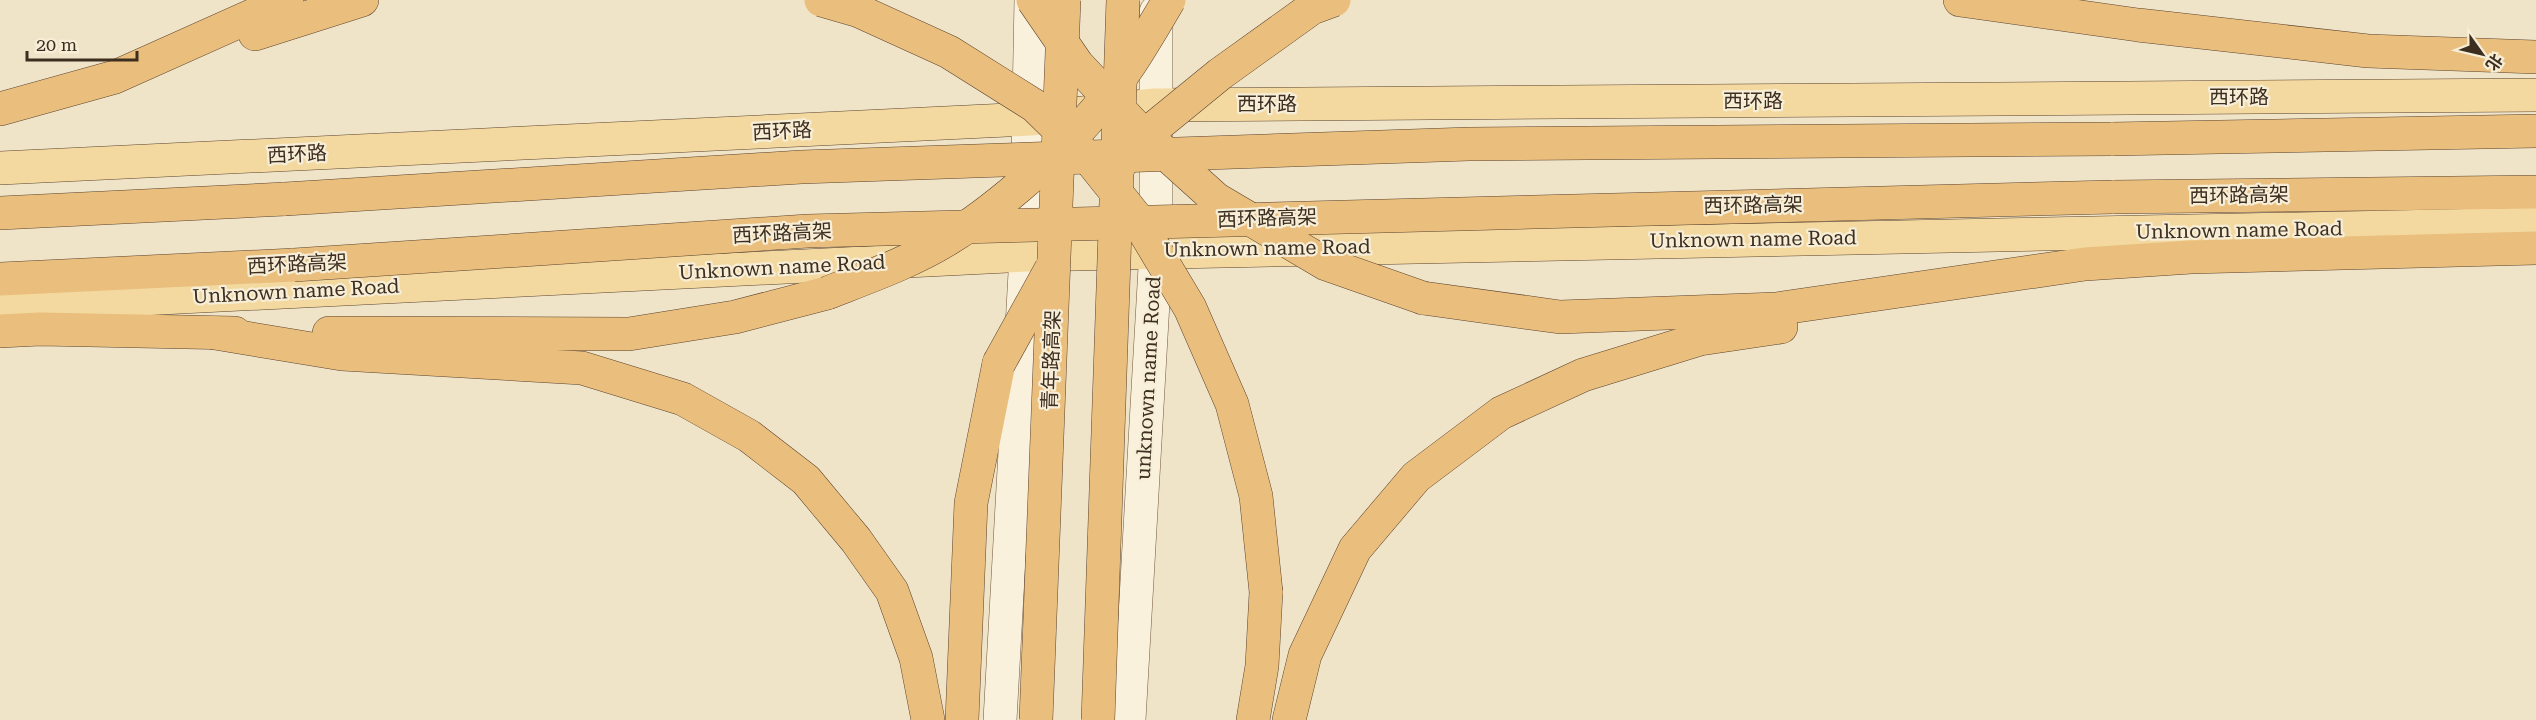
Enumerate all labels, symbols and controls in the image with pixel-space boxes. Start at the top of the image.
scale bar [27,24,136,62]
north arrow [2452,24,2512,84]
text: 20 m [36,34,77,55]
text: 北 [2482,50,2506,74]
street label: 西环路 [2209,85,2269,109]
street label: 西环路 [1723,89,1783,113]
street label: 西环路 [1237,92,1297,116]
street label: 西环路 [751,117,813,145]
street label: 西环路 [266,140,328,168]
street label: 西环路高架 [2189,182,2289,208]
street label: 西环路高架 [1703,192,1803,218]
street label: 西环路高架 [1217,204,1317,232]
street label: Unknown name Road [2135,216,2343,244]
street label: 西环路高架 [731,218,833,248]
street label: Unknown name Road [1649,225,1857,253]
street label: Unknown name Road [1163,234,1371,262]
street label: 西环路高架 [246,249,348,279]
street label: Unknown name Road [678,250,886,284]
street label: Unknown name Road [192,274,400,308]
street label: unknown name Road [1131,275,1165,481]
street label: 青年路高架 [1037,310,1065,410]

